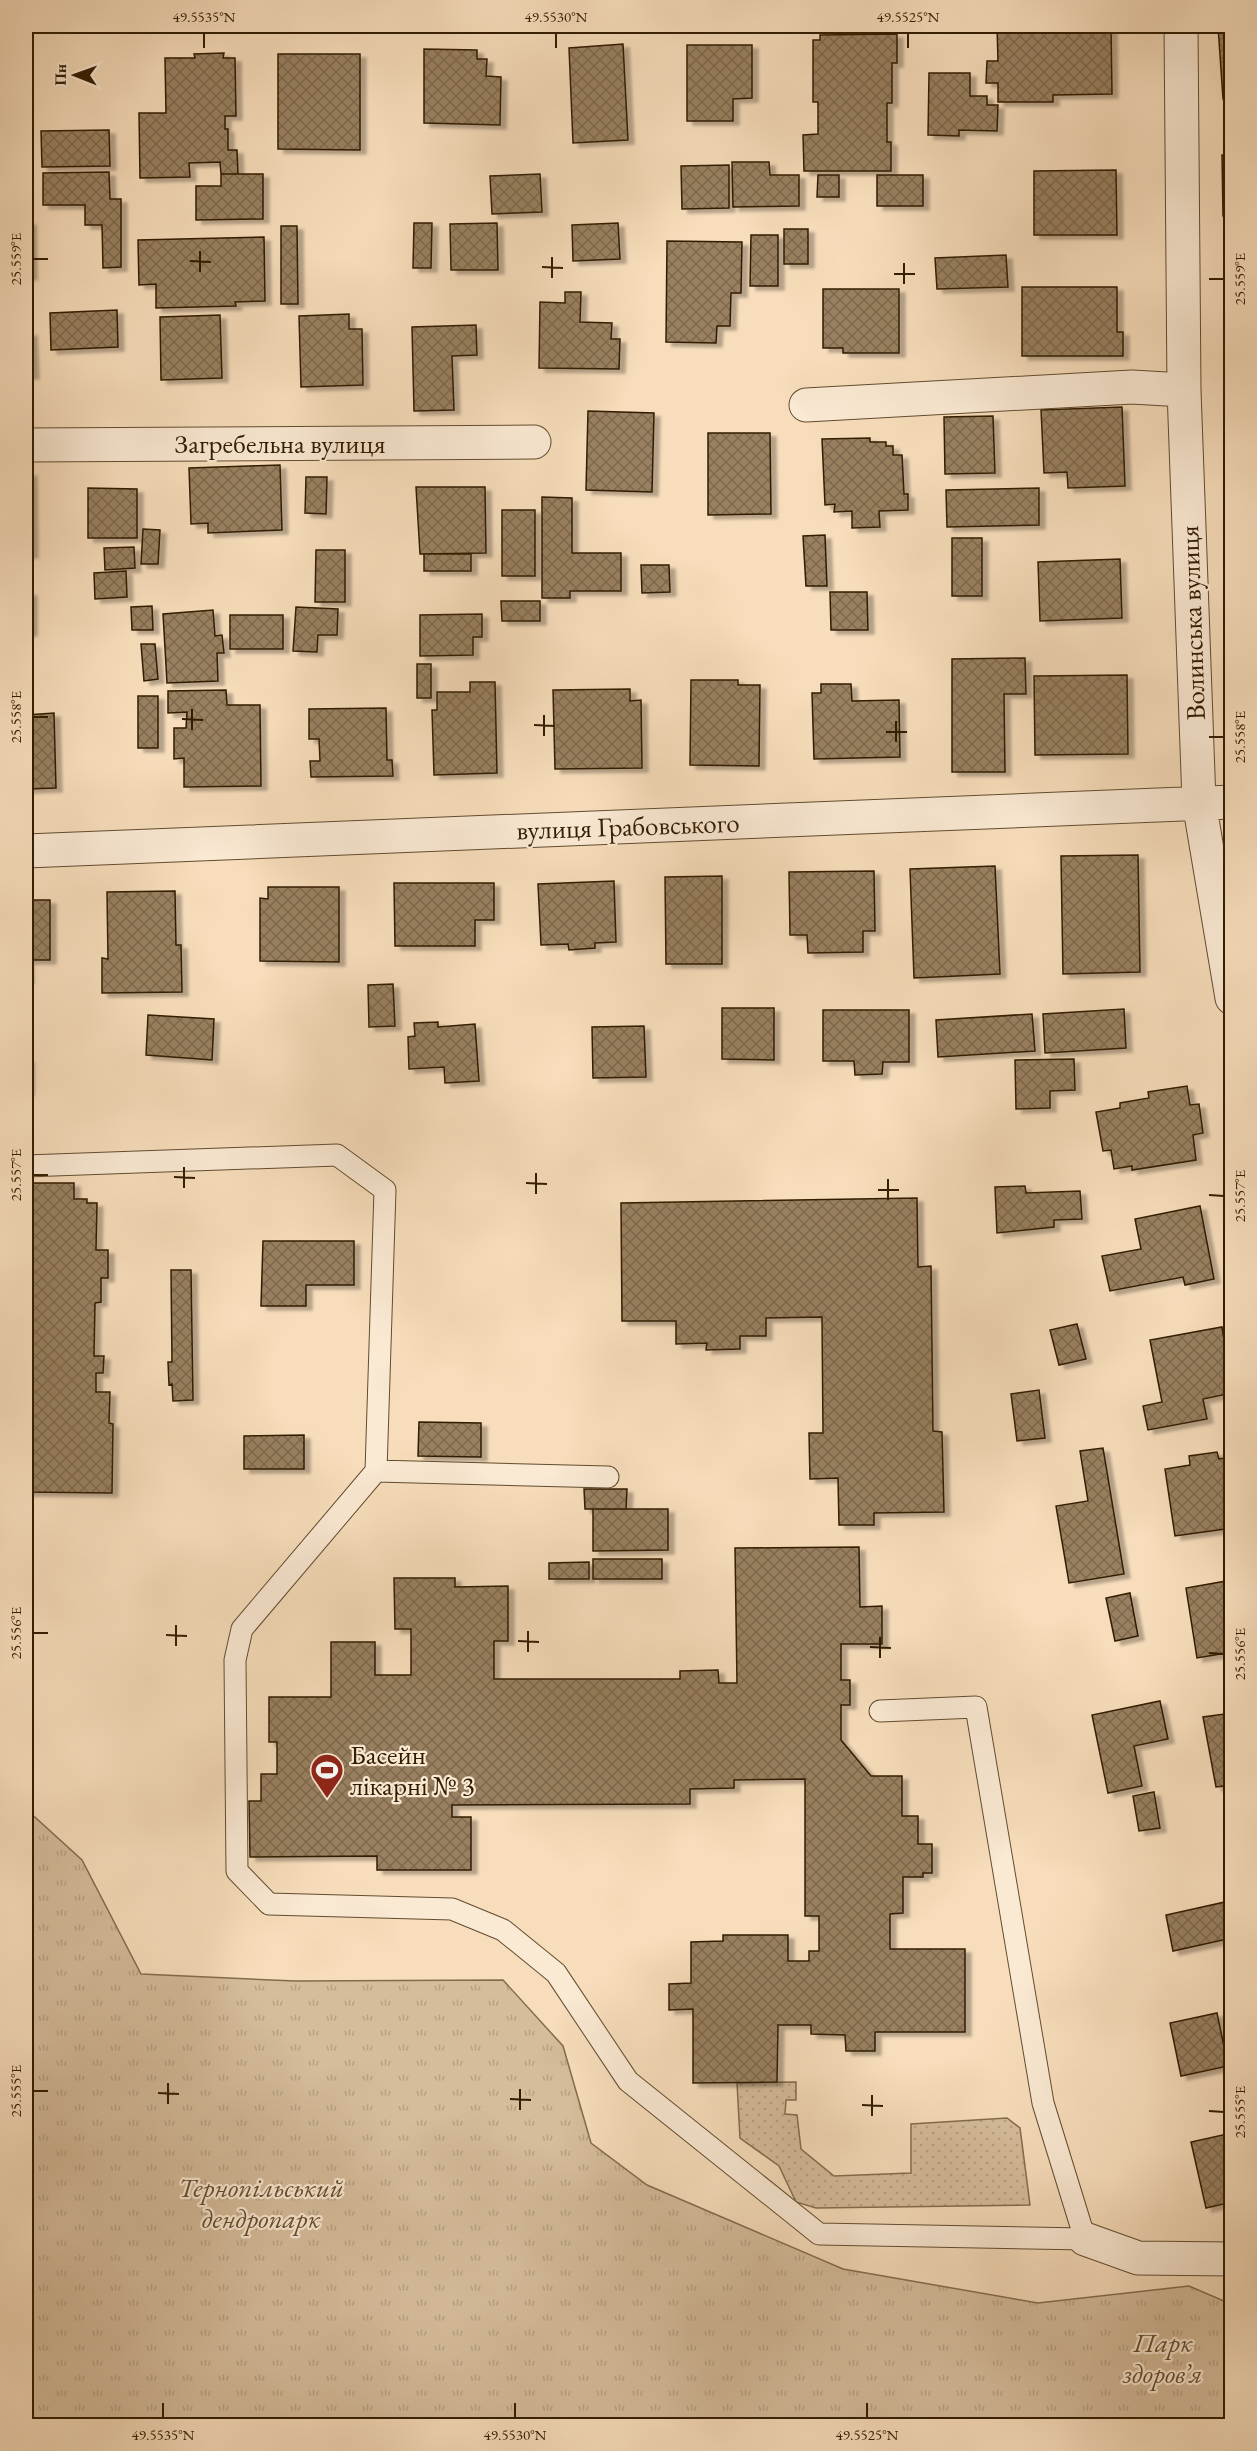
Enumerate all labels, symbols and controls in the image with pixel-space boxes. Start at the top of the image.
text: 49.5535°N [173,7,236,26]
text: 49.5530°N [525,7,588,26]
text: 49.5525°N [877,7,940,26]
north arrow [45,45,105,105]
text: Пн [50,64,71,86]
text: 25.559°E [6,232,25,285]
text: 25.559°E [1230,252,1249,305]
street label: Загребельна вулиця [174,426,386,461]
street label: Волинська вулиця [1171,525,1213,721]
text: 25.558°E [6,690,25,743]
text: 25.558°E [1230,710,1249,763]
street label: вулиця Грабовського [516,805,740,847]
text: 25.557°E [6,1148,25,1201]
text: 25.557°E [1230,1169,1249,1222]
text: 25.556°E [6,1606,25,1659]
text: 25.556°E [1230,1627,1249,1680]
place label: Басейн лікарні № 3 [350,1737,475,1803]
sports icon: Басейн лікарні № 3 [309,1752,345,1799]
text: 25.555°E [6,2064,25,2117]
text: 25.555°E [1230,2085,1249,2138]
park label: Тернопільський дендропарк [178,2170,344,2236]
park label: Парк здоров’я [1123,2325,1202,2391]
text: 49.5535°N [132,2425,195,2444]
text: 49.5530°N [484,2425,547,2444]
text: 49.5525°N [836,2425,899,2444]

